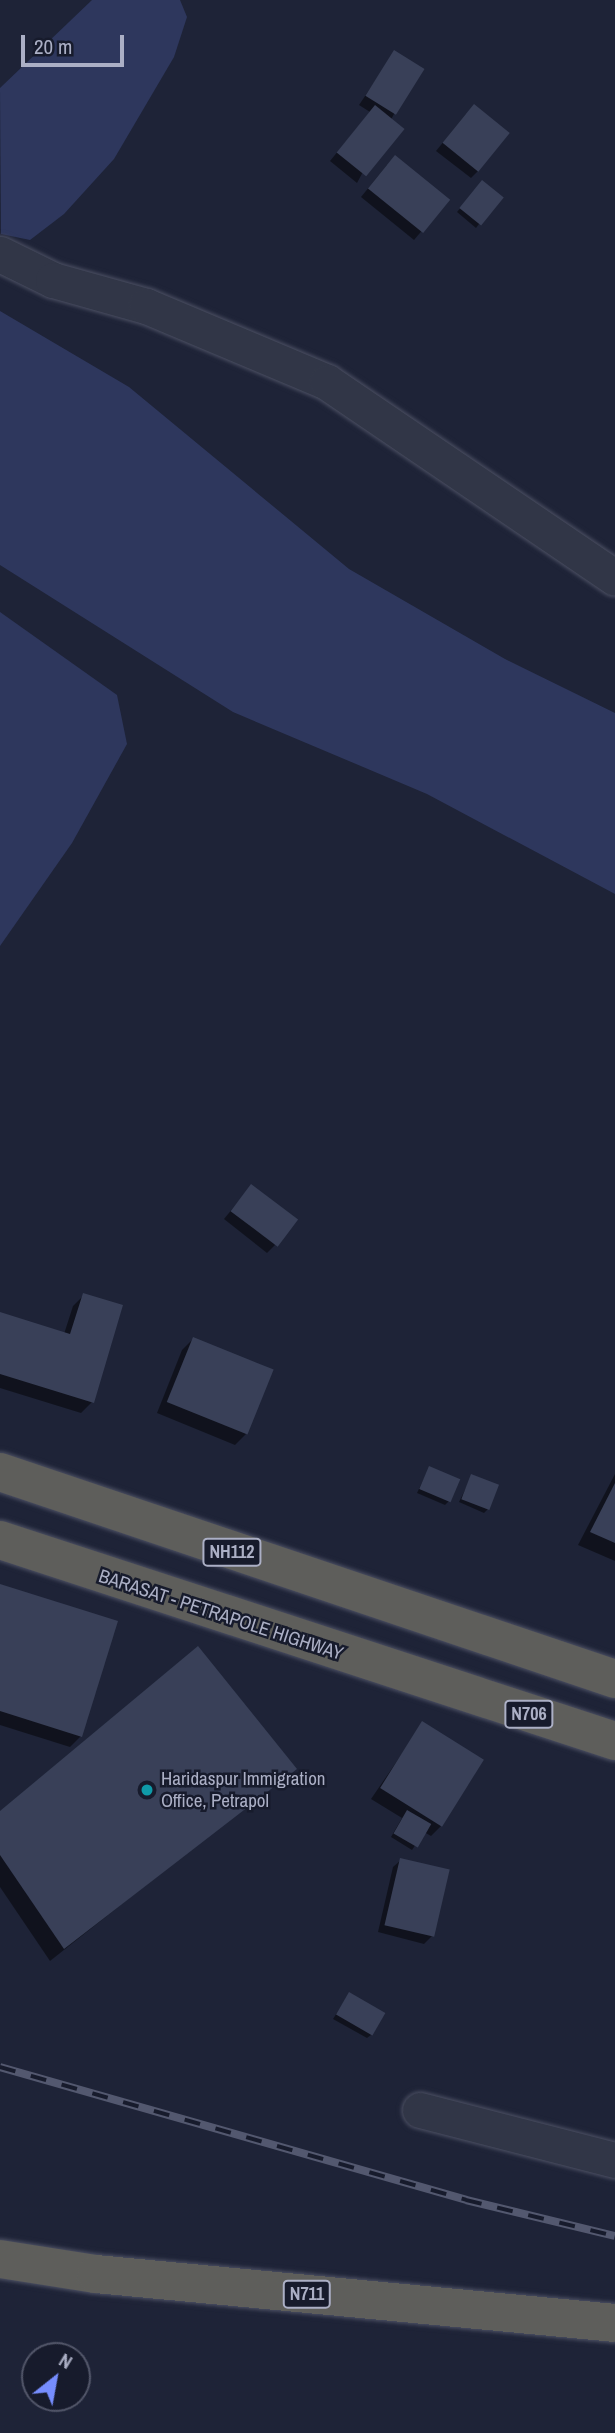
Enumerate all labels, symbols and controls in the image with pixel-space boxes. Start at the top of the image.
scale bar [24,21,128,65]
text: 20 m [34,32,72,61]
road number: NH112 [202,1538,262,1567]
street label: BARASAT - PETRAPOLE HIGHWAY [96,1565,346,1665]
road number: N706 [503,1700,555,1728]
place label: Haridaspur Immigration Office, Petrapol [161,1768,326,1812]
marker: Haridaspur Immigration Office, Petrapol [139,1782,155,1798]
road number: N711 [282,2280,332,2308]
north arrow [21,2342,91,2412]
text: N [54,2347,77,2375]

